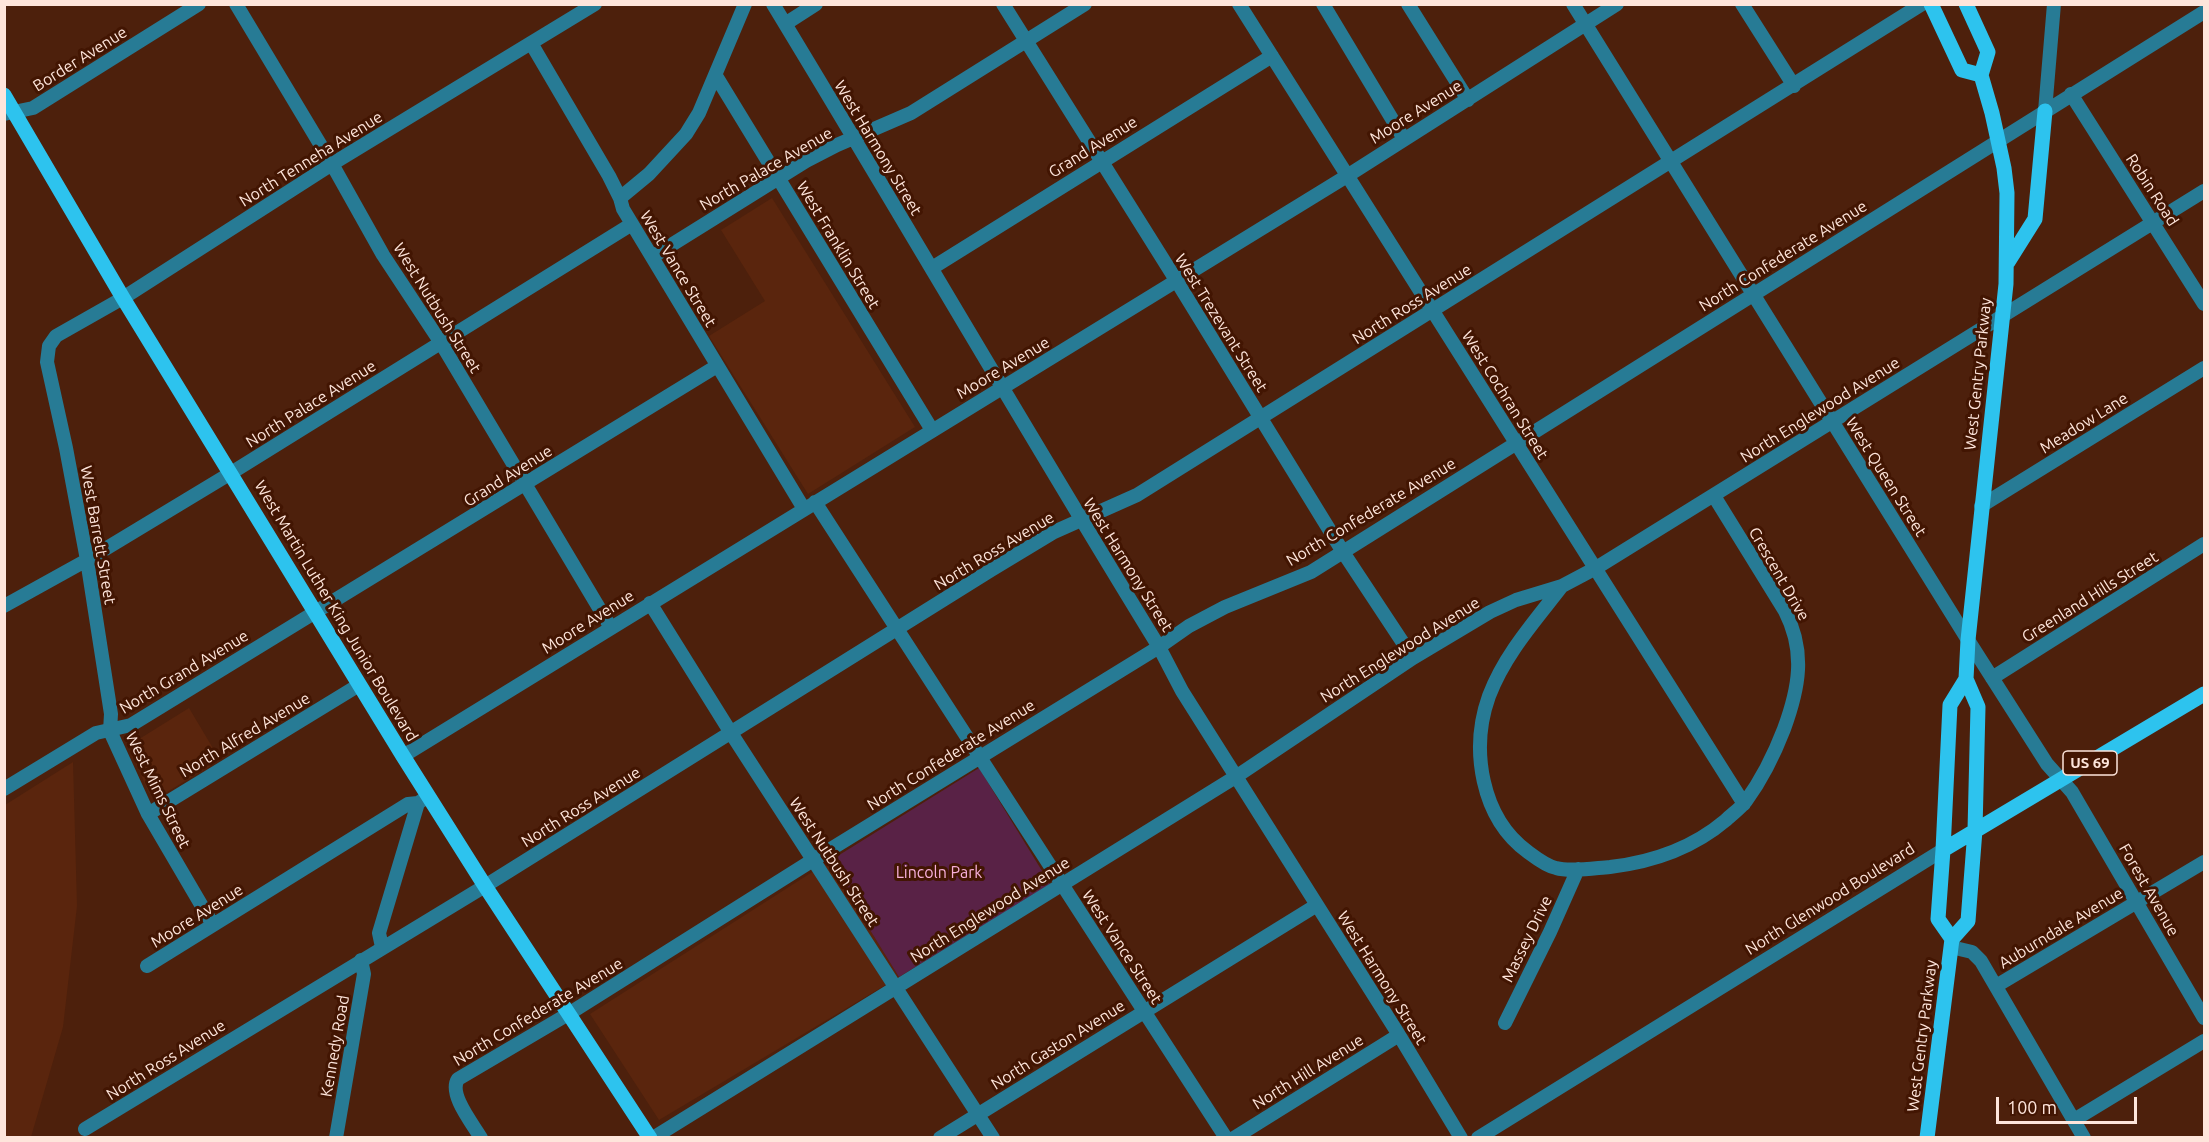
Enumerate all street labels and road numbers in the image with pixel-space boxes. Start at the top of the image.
street label: Border Avenue [29,22,131,96]
street label: Moore Avenue [1366,76,1466,148]
street label: West Harmony Street [830,77,926,219]
street label: North Tenneha Avenue [236,107,386,211]
street label: Grand Avenue [1045,112,1141,182]
street label: North Palace Avenue [696,123,836,215]
street label: Robin Road [2122,150,2182,230]
street label: West Franklin Street [792,178,884,312]
street label: North Confederate Avenue [1696,196,1870,316]
street label: West Vance Street [636,207,720,331]
street label: West Nutbush Street [389,239,485,377]
street label: West Trezevant Street [1171,250,1271,396]
street label: North Ross Avenue [1349,260,1475,348]
street label: West Gentry Parkway [1960,297,1996,451]
street label: West Cochran Street [1458,327,1552,463]
street label: Moore Avenue [953,333,1053,403]
street label: North Englewood Avenue [1737,353,1903,467]
street label: North Palace Avenue [242,356,380,452]
street label: Meadow Lane [2036,388,2132,458]
street label: West Queen Street [1842,414,1930,540]
street label: Grand Avenue [460,441,556,511]
street label: North Confederate Avenue [1283,454,1459,570]
street label: West Barrett Street [76,464,120,606]
street label: West Martin Luther King Junior Boulevard [250,477,422,745]
street label: West Harmony Street [1079,495,1177,635]
street label: North Ross Avenue [930,508,1058,594]
street label: Crescent Drive [1744,524,1814,624]
street label: Greenland Hills Street [2018,547,2162,647]
street label: Moore Avenue [538,586,638,658]
street label: North Englewood Avenue [1317,593,1483,707]
street label: North Grand Avenue [116,626,252,718]
street label: North Alfred Avenue [176,689,314,781]
street label: North Confederate Avenue [864,695,1038,815]
street label: West Mims Street [121,729,195,851]
road number: US 69 [2063,751,2117,775]
street label: North Ross Avenue [518,763,644,851]
street label: West Nutbush Street [785,794,883,930]
street label: North Glenwood Boulevard [1742,839,1918,959]
street label: Forest Avenue [2115,840,2183,940]
street label: North Englewood Avenue [907,853,1073,967]
street label: Moore Avenue [147,880,247,952]
street label: Auburndale Avenue [1995,883,2127,973]
street label: West Vance Street [1078,886,1166,1008]
street label: Massey Drive [1498,893,1556,985]
street label: West Harmony Street [1333,908,1431,1048]
street label: North Confederate Avenue [450,954,626,1070]
street label: West Gentry Parkway [1903,959,1941,1113]
street label: Kennedy Road [317,994,353,1098]
street label: North Gaston Avenue [988,996,1128,1094]
street label: North Ross Avenue [103,1016,229,1104]
street label: North Hill Avenue [1249,1030,1367,1114]

